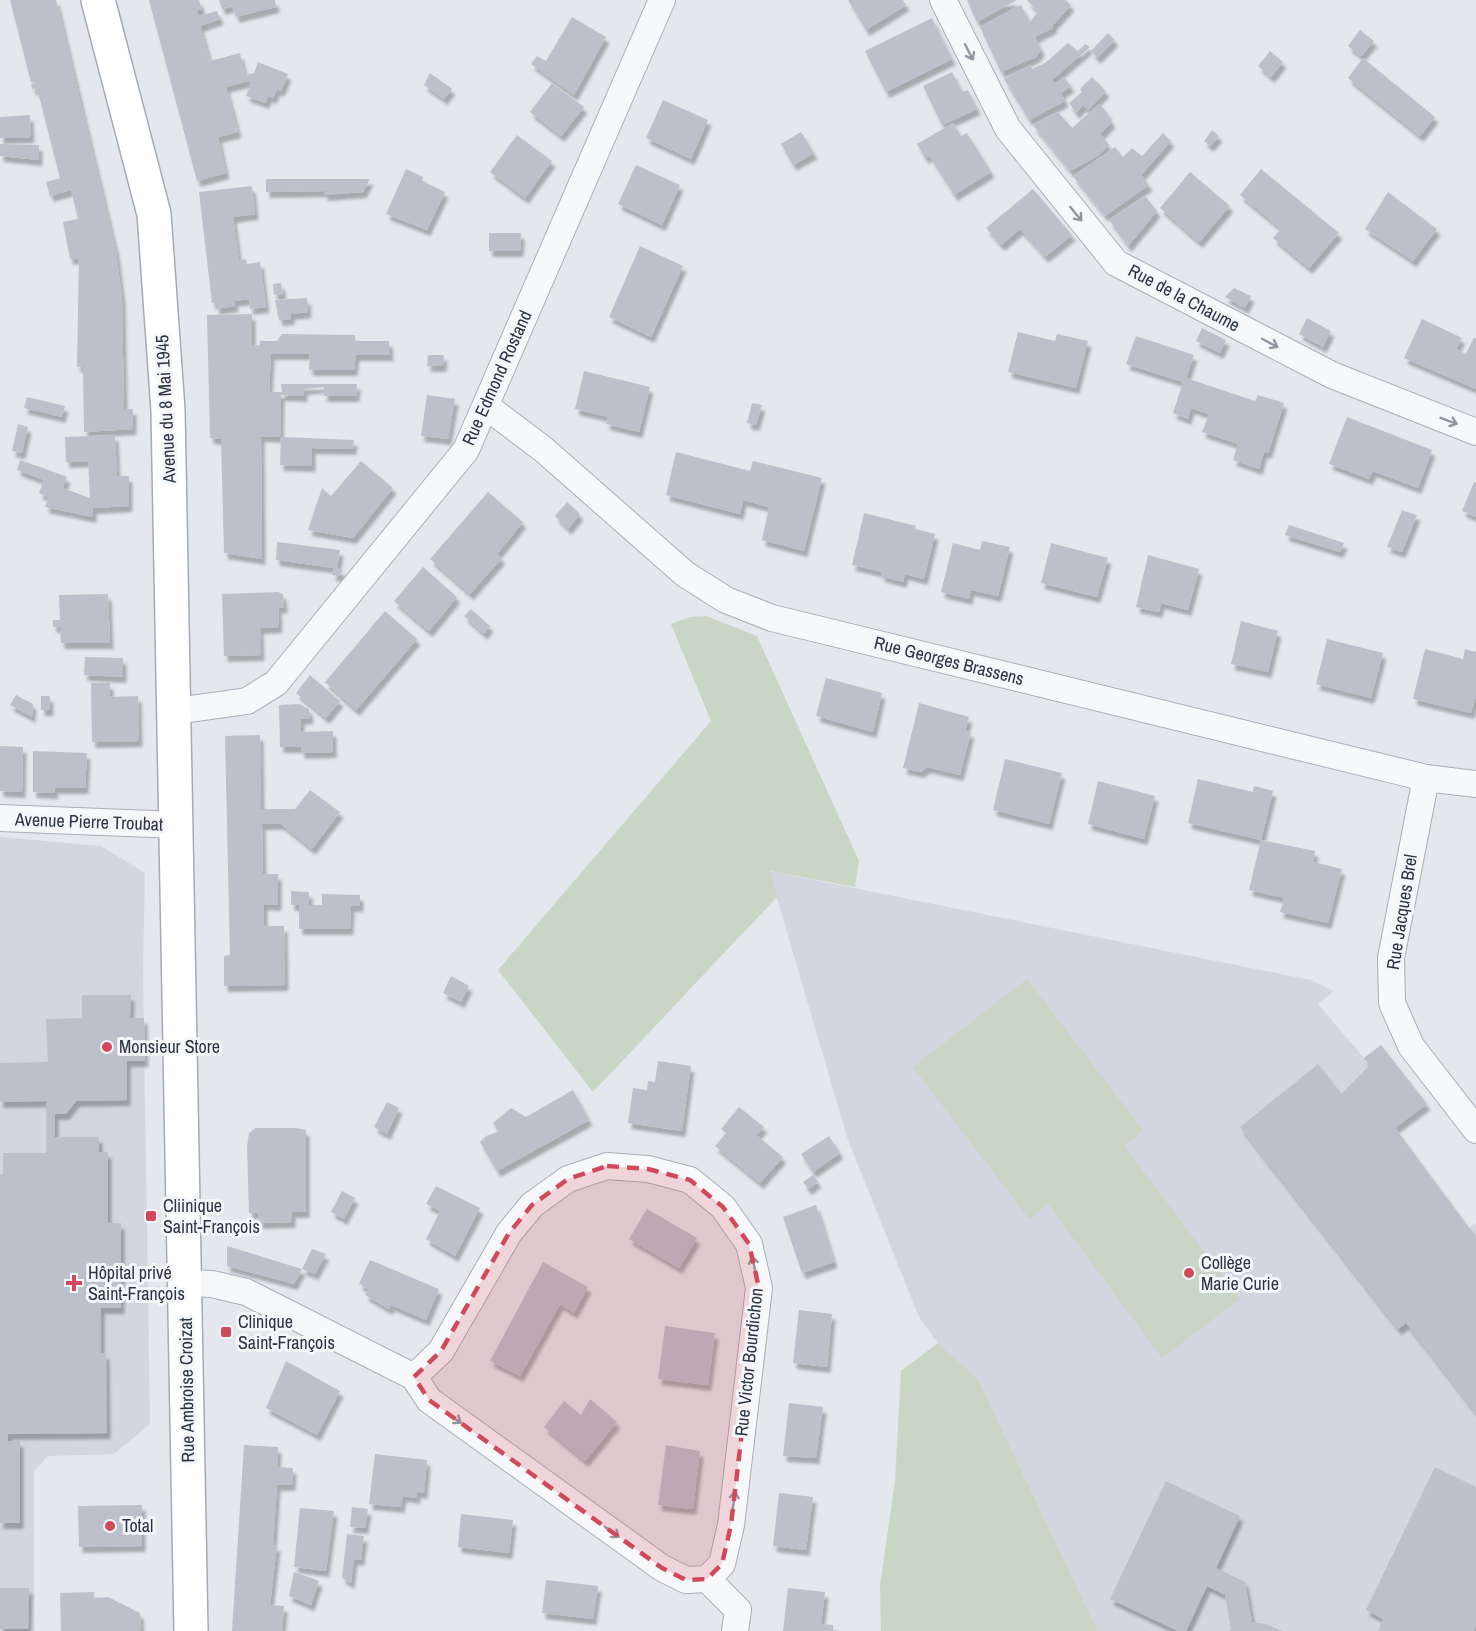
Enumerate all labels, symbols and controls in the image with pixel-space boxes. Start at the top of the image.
one-way arrow [964,43,975,61]
one-way arrow [1070,206,1083,222]
street label: Rue de la Chaume [1124,258,1244,337]
street label: Rue Edmond Rostand [456,306,537,449]
street label: Avenue du 8 Mai 1945 [149,334,182,485]
one-way arrow [1261,338,1279,349]
one-way arrow [1439,416,1458,427]
street label: Rue Georges Brassens [872,630,1027,691]
street label: Avenue Pierre Troubat [13,806,164,837]
street label: Rue Jacques Brel [1380,852,1423,971]
place label: Monsieur Store [119,1034,220,1059]
marker: Monsieur Store [100,1040,114,1054]
place label: Cliinique Saint-François [163,1193,260,1239]
marker: Cliinique Saint-François [144,1209,158,1223]
place label: Collège Marie Curie [1201,1250,1279,1296]
one-way arrow [747,1256,759,1275]
place label: Hôpital privé Saint-François [88,1260,185,1306]
marker: Collège Marie Curie [1182,1266,1196,1280]
marker: Hôpital privé Saint-François [65,1274,83,1292]
street label: Rue Victor Bourdichon [728,1287,769,1437]
place label: Clinique Saint-François [238,1309,335,1355]
street label: Rue Ambroise Croizat [173,1317,200,1463]
marker: Clinique Saint-François [219,1325,233,1339]
one-way arrow [446,1412,462,1424]
one-way arrow [729,1490,740,1510]
place label: Total [122,1513,153,1538]
marker: Total [103,1519,117,1533]
one-way arrow [604,1526,620,1538]

